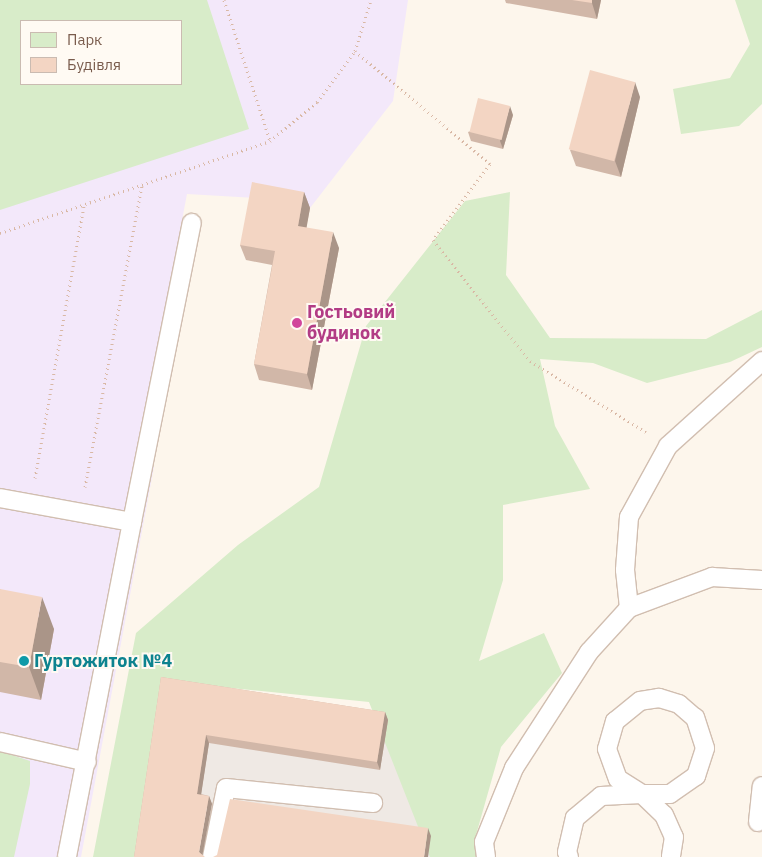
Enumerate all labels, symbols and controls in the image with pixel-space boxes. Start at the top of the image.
legend [20,20,182,85]
text: Парк [67,30,102,49]
text: Будівля [67,55,121,74]
place label: Гостьовий будинок [307,302,395,344]
marker: Гостьовий будинок [291,317,303,329]
place label: Гуртожиток №4 [34,650,172,672]
marker: Гуртожиток №4 [18,655,30,667]

